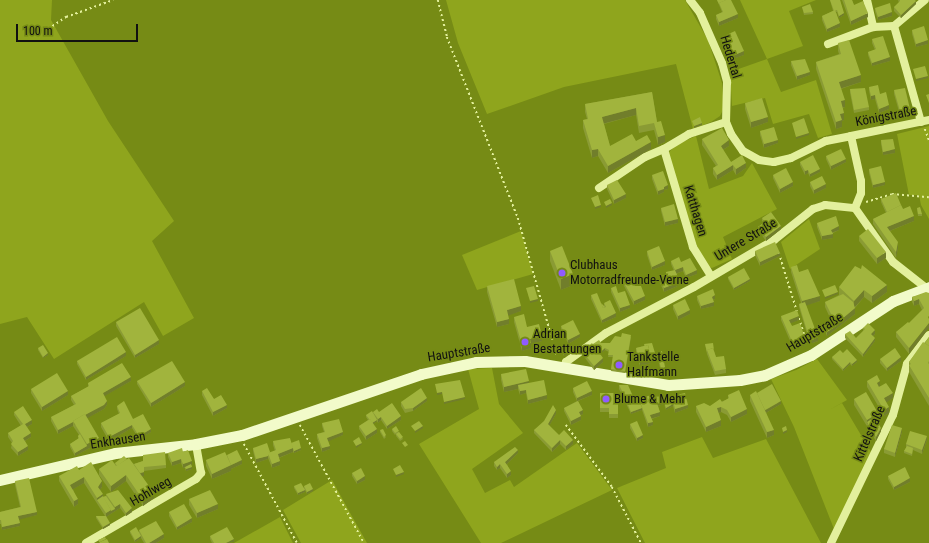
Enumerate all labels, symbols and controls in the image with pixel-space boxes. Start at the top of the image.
scale bar [18,16,140,42]
text: 100 m [23,24,53,38]
street label: Hedertal [716,34,744,80]
street label: Königstraße [854,103,918,131]
street label: Katthagen [680,184,710,238]
street label: Untere Straße [712,215,780,265]
place label: Clubhaus Motorradfreunde-Verne [570,258,689,289]
marker: Clubhaus Motorradfreunde-Verne [557,268,567,278]
street label: Hauptstraße [784,310,846,356]
place label: Adrian Bestattungen [533,327,601,358]
marker: Adrian Bestattungen [520,337,530,347]
street label: Hauptstraße [426,340,492,366]
place label: Tankstelle Halfmann [627,350,679,381]
marker: Tankstelle Halfmann [614,360,624,370]
place label: Blume & Mehr [614,391,685,407]
marker: Blume & Mehr [601,394,611,404]
street label: Kittelstraße [851,404,889,464]
street label: Enkhausen [89,429,147,453]
street label: Hohlweg [128,474,174,510]

